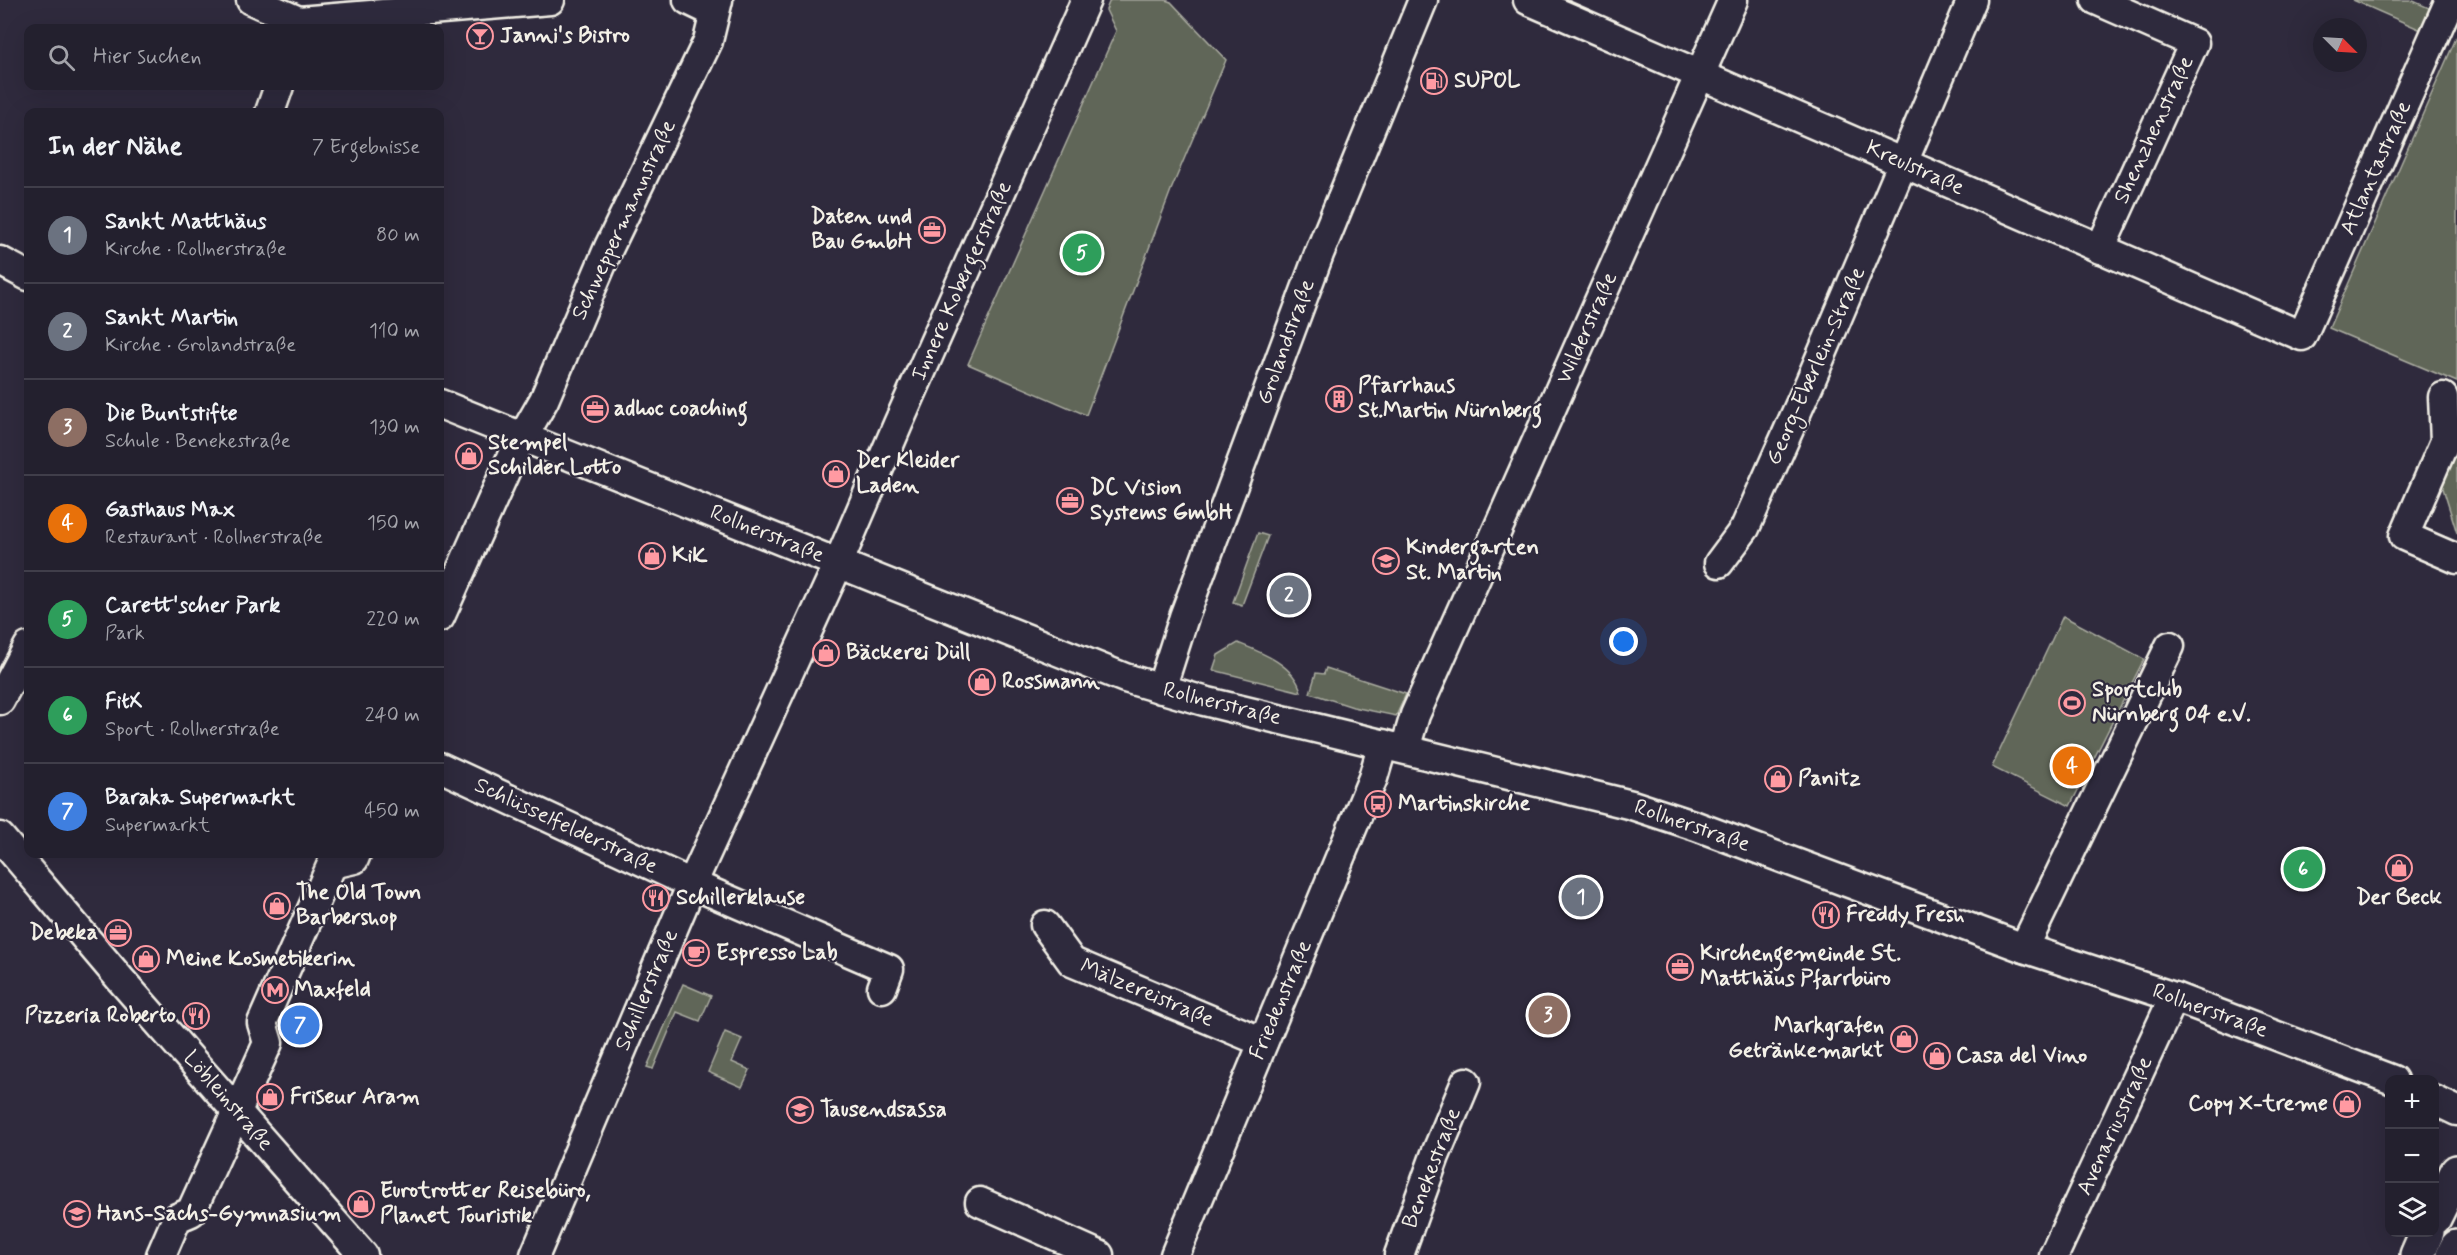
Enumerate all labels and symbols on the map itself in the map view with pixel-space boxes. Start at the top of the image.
north arrow [2313,18,2367,72]
bar icon: Janni's Bistro [465,21,495,51]
place label: Janni's Bistro [500,22,630,50]
street label: Shenzhenstraße [2108,51,2201,208]
fuel station icon: SUPOL [1419,66,1449,96]
place label: SUPOL [1454,67,1521,95]
street label: Atlantastraße [2334,96,2418,240]
street label: Schweppermannstraße [565,115,683,325]
street label: Kreulstraße [1861,134,1969,202]
street label: Innere Kobergerstraße [905,177,1021,386]
place label: Daten und Bau GmbH [810,203,912,256]
office icon: Daten und Bau GmbH [917,215,947,245]
pin: 5 [1062,230,1102,276]
street label: Georg-Eberlein-Straße [1760,262,1875,471]
street label: Wilderstraße [1550,268,1624,388]
street label: Grolandstraße [1250,275,1322,409]
place label: Pfarrhaus St.Martin Nürnberg [1358,372,1542,429]
building icon: Pfarrhaus St.Martin Nürnberg [1324,384,1354,414]
office icon: adhoc coaching [580,394,610,424]
place label: adhoc coaching [614,395,748,427]
place label: Stempel Schilder Lotto [488,429,621,482]
shop icon: Stempel Schilder Lotto [454,441,484,471]
place label: Der Kleider Laden [856,447,960,500]
shop icon: Der Kleider Laden [821,459,851,489]
place label: DC Vision Systems GmbH [1090,474,1233,527]
office icon: DC Vision Systems GmbH [1055,486,1085,516]
street label: Rollnerstraße [706,498,828,570]
place label: Kindergarten St. Martin [1406,534,1539,587]
shop icon: KiK [637,541,667,571]
place label: KiK [672,542,707,570]
school or university icon: Kindergarten St. Martin [1371,546,1401,576]
pin: 2 [1270,572,1308,618]
your location [1609,627,1638,656]
shop icon: Bäckerei Düll [811,638,841,668]
place label: Bäckerei Düll [846,639,971,667]
shop icon: Rossmann [967,667,997,697]
place label: Rossmann [1002,668,1101,696]
street label: Rollnerstraße [1160,676,1284,732]
place label: Sportclub Nürnberg 04 e.V. [2092,676,2251,733]
sports icon: Sportclub Nürnberg 04 e.V. [2057,688,2087,718]
pin: 4 [2052,744,2092,789]
shop icon: Panitz [1763,764,1793,794]
place label: Panitz [1798,765,1861,793]
street label: Schlüsselfelderstraße [470,771,662,881]
bus stop icon: Martinskirche [1363,789,1393,819]
place label: Martinskirche [1398,790,1531,818]
street label: Rollnerstraße [1630,793,1754,859]
pin: 6 [2284,846,2322,892]
shop icon: Der Beck [2384,853,2414,883]
pin: 1 [1562,874,1600,920]
place label: The Old Town Barbershop [296,879,421,932]
restaurant icon: Schillerklause [641,883,671,913]
place label: Schillerklause [676,884,805,912]
place label: Der Beck [2356,884,2442,912]
shop icon: The Old Town Barbershop [262,891,292,921]
restaurant icon: Freddy Fresh [1811,900,1841,930]
place label: Freddy Fresh [1846,901,1965,929]
office icon: Debeka [103,918,133,948]
place label: Debeka [29,919,98,947]
street label: Schillerstraße [609,925,685,1055]
street label: Friedenstraße [1243,936,1319,1064]
cafe icon: Espresso Lab [681,938,711,968]
place label: Espresso Lab [716,939,838,967]
place label: Kirchengemeinde St. Matthäus Pfarrbüro [1700,940,1902,993]
shop icon: Meine Kosmetikerin [131,944,161,974]
place label: Meine Kosmetikerin [166,945,355,973]
street label: Mälzereistraße [1076,952,1218,1034]
office icon: Kirchengemeinde St. Matthäus Pfarrbüro [1665,952,1695,982]
metro station icon: Maxfeld [260,975,290,1005]
place label: Maxfeld [294,976,371,1004]
street label: Rollnerstraße [2148,977,2272,1045]
pin: 3 [1528,992,1568,1038]
restaurant icon: Pizzeria Roberto [181,1001,211,1031]
place label: Pizzeria Roberto [25,1002,176,1030]
pin: 7 [280,1002,320,1048]
place label: Markgrafen Getränkemarkt [1728,1012,1885,1065]
shop icon: Markgrafen Getränkemarkt [1889,1024,1919,1054]
shop icon: Casa del Vino [1922,1041,1952,1071]
place label: Casa del Vino [1956,1042,2087,1070]
street label: Löbleinstraße [177,1045,279,1157]
street label: Avenariusstraße [2071,1052,2160,1200]
shop icon: Friseur Aram [255,1082,285,1112]
place label: Friseur Aram [290,1083,420,1111]
shop icon: Copy X-treme [2332,1089,2362,1119]
place label: Copy X-treme [2188,1090,2328,1118]
school or university icon: Tausendsassa [785,1095,815,1125]
place label: Tausendsassa [820,1096,947,1124]
street label: Benekestraße [1396,1104,1468,1232]
place label: Eurotrotter Reisebüro, Planet Touristik [380,1177,591,1230]
shop icon: Eurotrotter Reisebüro, Planet Touristik [346,1189,376,1219]
school or university icon: Hans-Sachs-Gymnasium [62,1199,92,1229]
place label: Hans-Sachs-Gymnasium [97,1200,341,1228]

